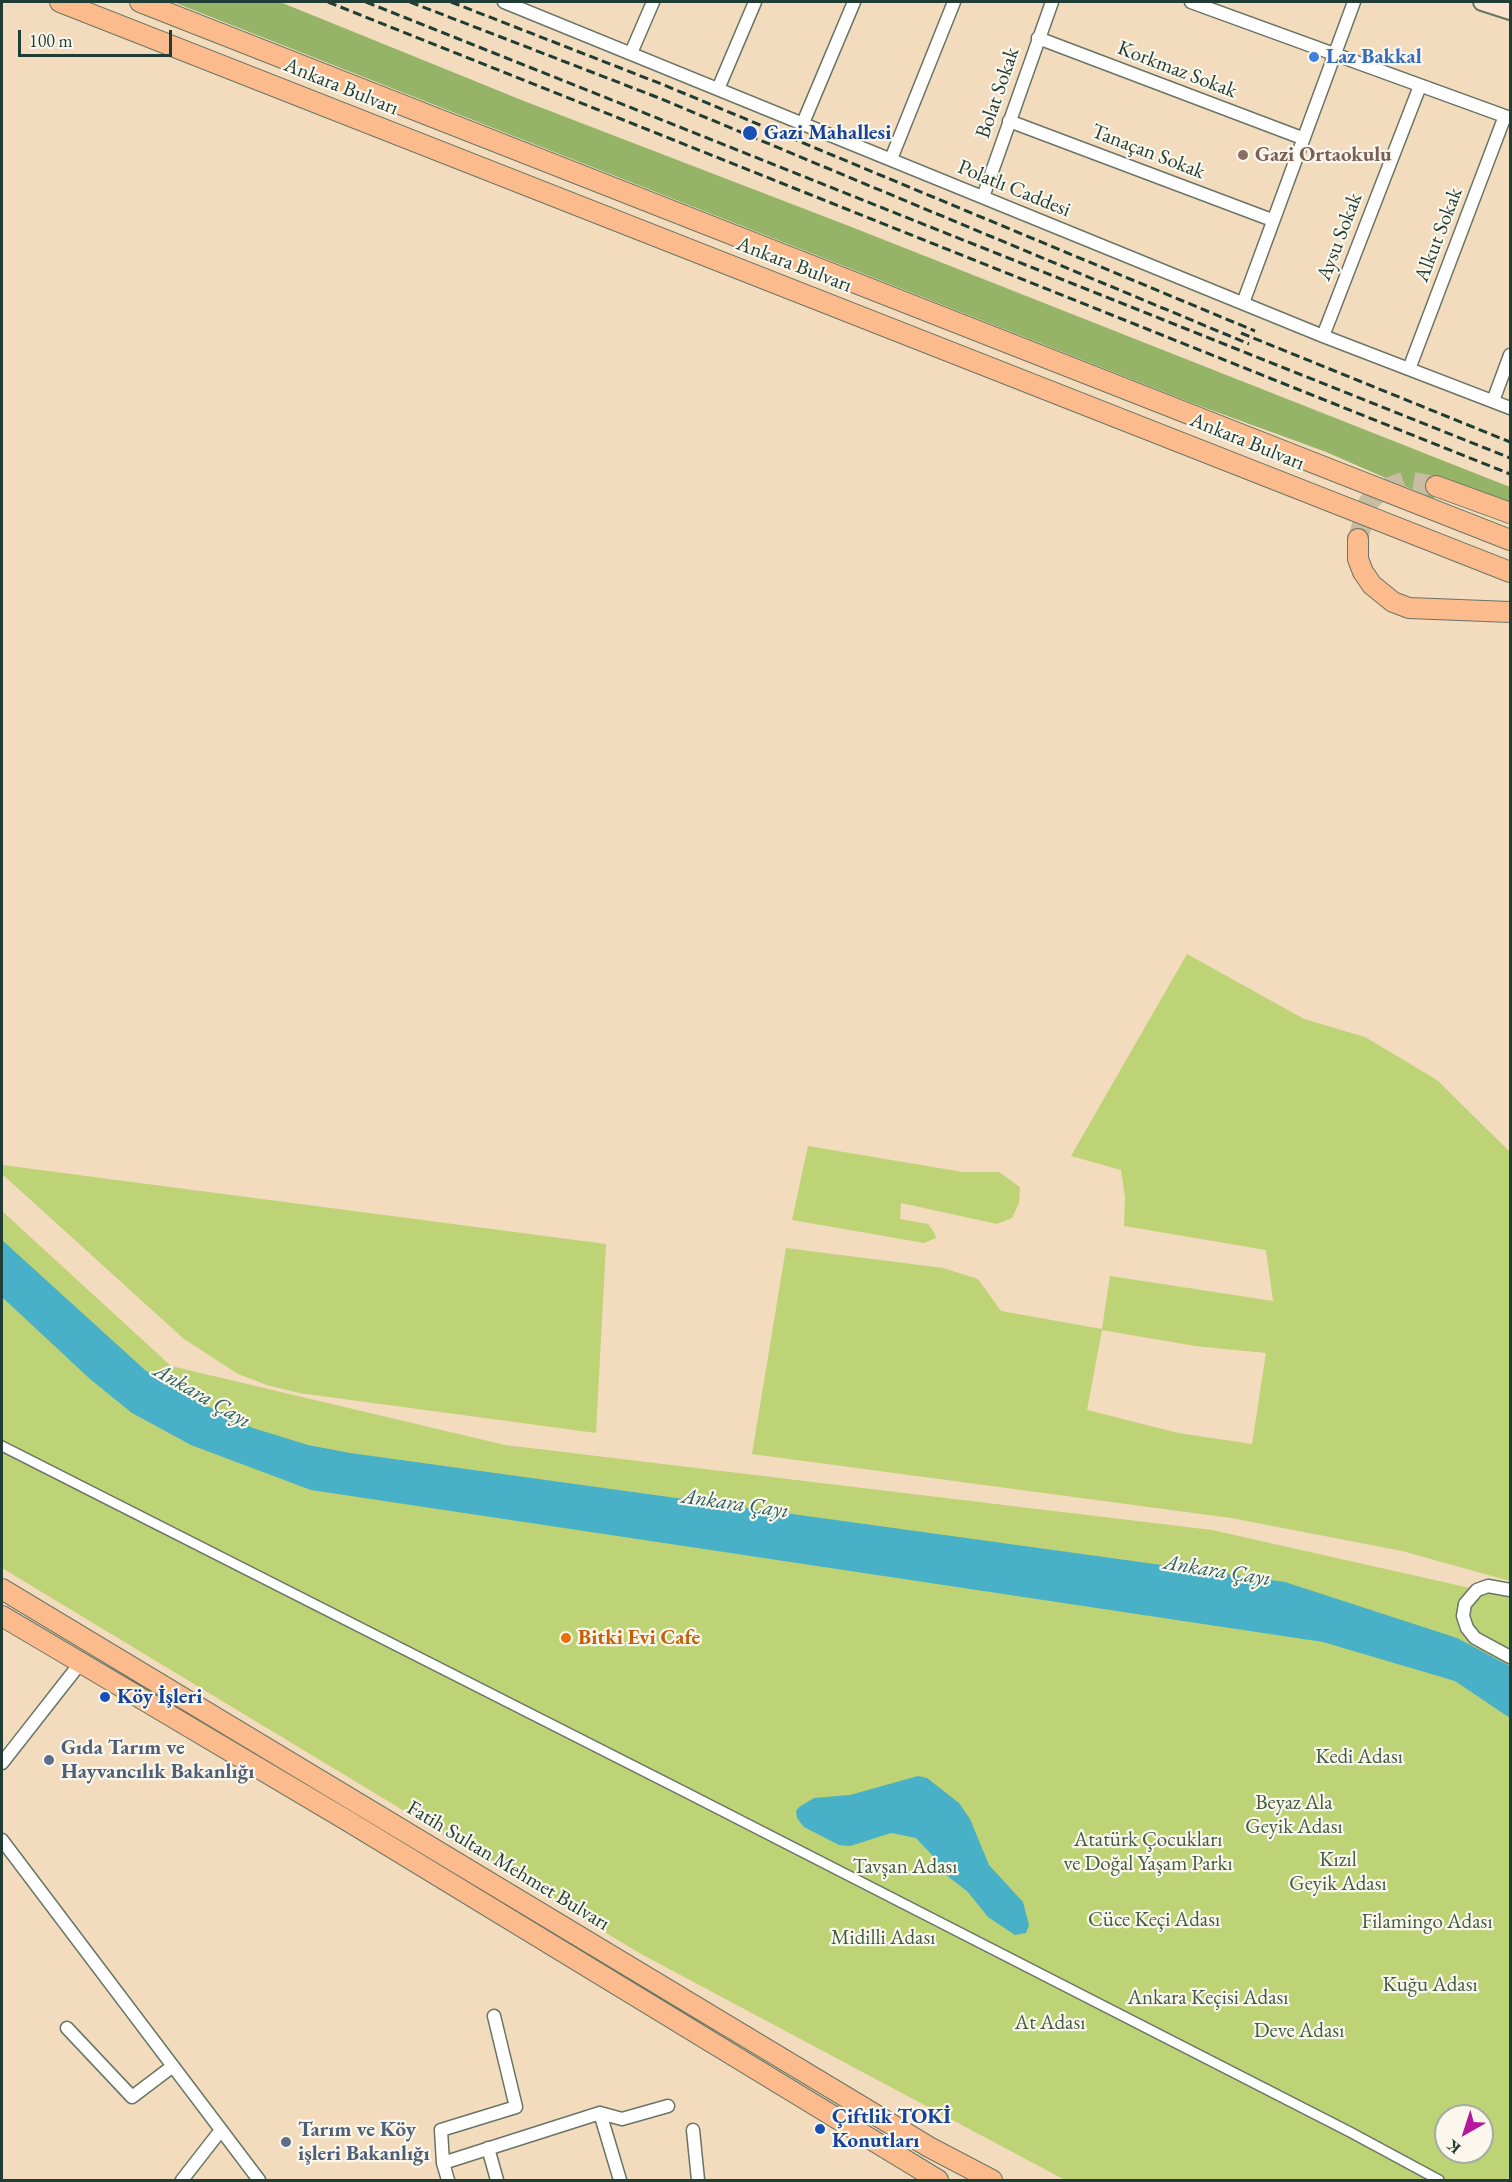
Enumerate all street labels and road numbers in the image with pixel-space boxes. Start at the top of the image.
street label: Korkmaz Sokak [1114,36,1240,104]
street label: Bolat Sokak [971,44,1025,142]
street label: Ankara Bulvarı [280,53,402,121]
street label: Tanaçan Sokak [1088,119,1208,185]
street label: Polatlı Caddesi [954,155,1074,223]
street label: Alkut Sokak [1409,184,1469,286]
street label: Aysu Sokak [1312,189,1368,285]
street label: Ankara Bulvarı [733,232,855,298]
street label: Ankara Bulvarı [1186,408,1308,476]
street label: Fatih Sultan Mehmet Bulvarı [402,1795,614,1937]

